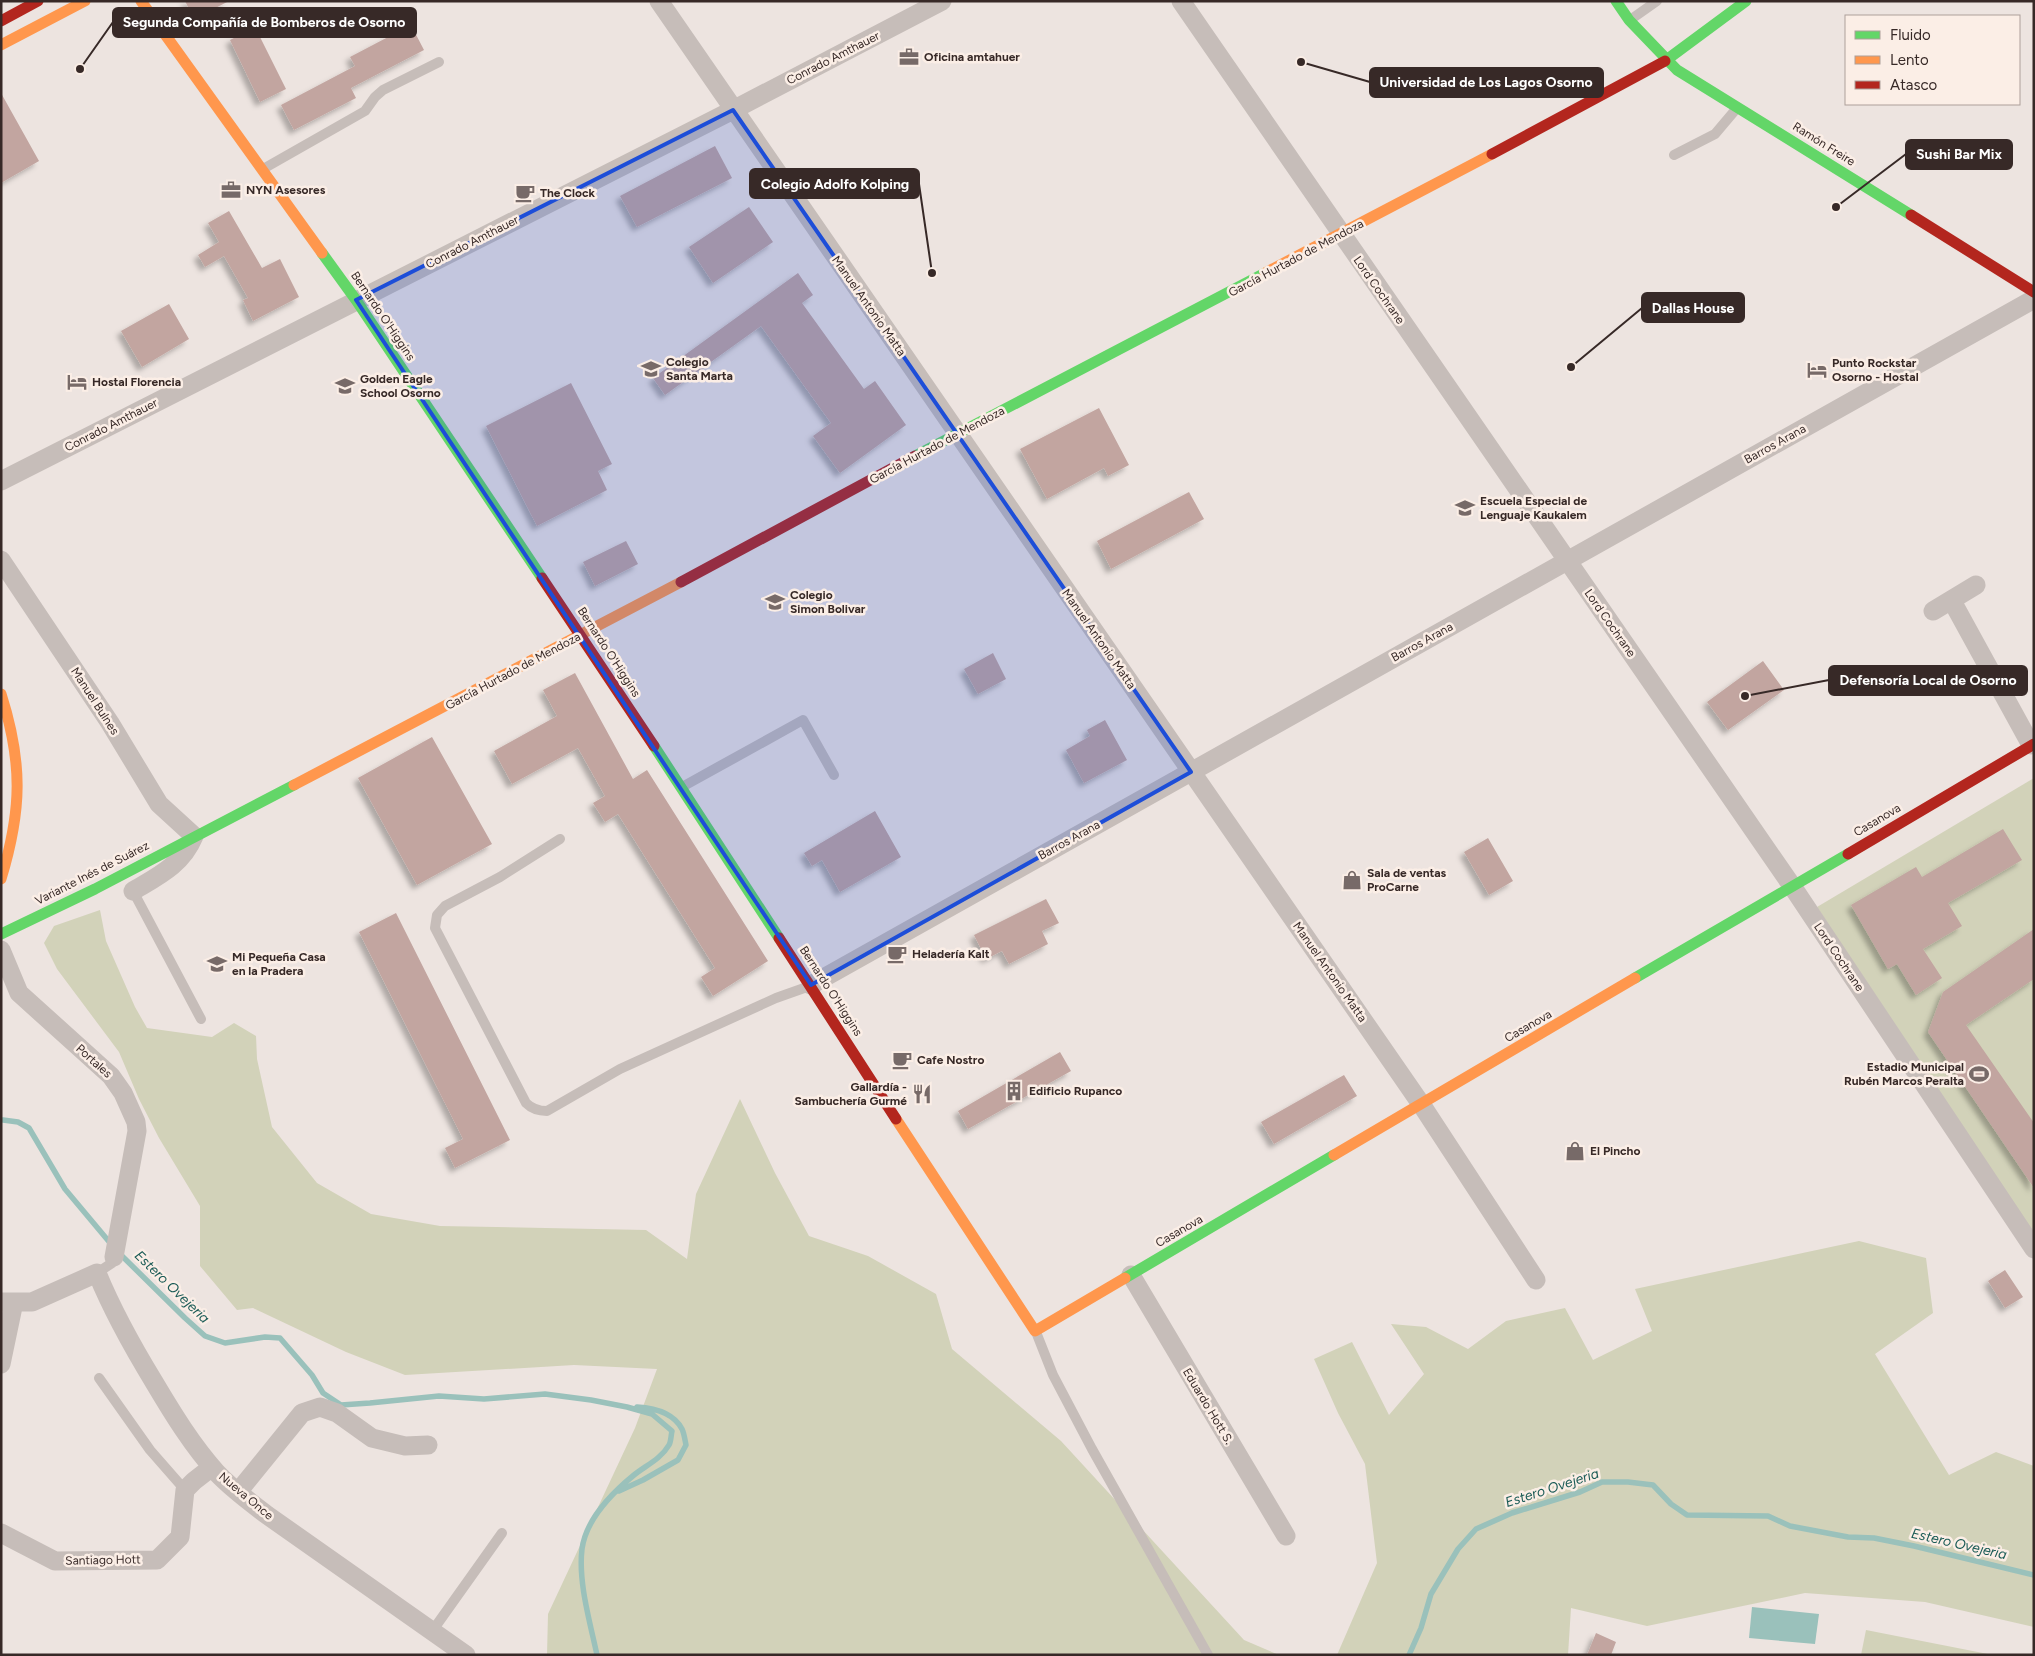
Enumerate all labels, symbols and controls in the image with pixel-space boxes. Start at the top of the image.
callout: Segunda Compañía de Bomberos de Osorno [113,8,416,37]
text: Segunda Compañía de Bomberos de Osorno [123,14,405,31]
legend [1845,15,2020,105]
text: Fluido [1890,26,1931,44]
street label: Conrado Amthauer [784,29,882,87]
office icon: Oficina amtahuer [898,46,920,68]
place label: Oficina amtahuer [924,50,1020,64]
text: Lento [1890,51,1929,69]
callout: Universidad de Los Lagos Osorno [1370,68,1603,97]
text: Universidad de Los Lagos Osorno [1379,74,1593,91]
text: Atasco [1890,76,1938,94]
street label: Ramón Freire [1790,119,1858,169]
callout: Sushi Bar Mix [1906,140,2012,169]
text: Sushi Bar Mix [1916,146,2002,163]
callout: Colegio Adolfo Kolping [750,169,919,198]
text: Colegio Adolfo Kolping [761,176,909,193]
office icon: NYN Asesores [220,179,242,201]
cafe icon: The Clock [514,182,536,204]
place label: NYN Asesores [246,183,326,197]
place label: The Clock [540,186,596,200]
street label: Conrado Amthauer [423,213,521,271]
street label: García Hurtado de Mendoza [1226,216,1366,300]
street label: Manuel Antonio Matta [829,253,909,359]
street label: Lord Cochrane [1350,253,1408,327]
street label: Bernardo O'Higgins [348,269,418,364]
callout: Dallas House [1642,293,1744,322]
text: Dallas House [1652,300,1734,317]
place label: Colegio Santa Marta [666,355,733,383]
place label: Punto Rockstar Osorno - Hostal [1832,356,1919,384]
school or university icon: Colegio Santa Marta [640,358,662,380]
hotel icon: Punto Rockstar Osorno - Hostal [1806,359,1828,381]
hotel icon: Hostal Florencia [66,371,88,393]
place label: Golden Eagle School Osorno [360,372,441,400]
place label: Hostal Florencia [92,375,181,389]
school or university icon: Golden Eagle School Osorno [334,375,356,397]
street label: Conrado Amthauer [62,396,160,454]
street label: García Hurtado de Mendoza [867,403,1007,487]
street label: Barros Arana [1742,421,1808,467]
place label: Escuela Especial de Lenguaje Kaukalem [1480,494,1587,522]
school or university icon: Escuela Especial de Lenguaje Kaukalem [1454,497,1476,519]
street label: Manuel Antonio Matta [1059,586,1139,692]
street label: Lord Cochrane [1581,586,1639,660]
place label: Colegio Simon Bolivar [790,588,866,616]
school or university icon: Colegio Simon Bolivar [764,591,786,613]
street label: Bernardo O'Higgins [575,604,644,700]
street label: Barros Arana [1389,619,1455,665]
street label: García Hurtado de Mendoza [443,629,583,713]
street label: Manuel Bulnes [68,665,122,738]
callout: Defensoría Local de Osorno [1829,666,2027,695]
text: Defensoría Local de Osorno [1839,672,2017,689]
street label: Casanova [1851,801,1903,839]
street label: Barros Arana [1036,817,1102,863]
street label: Variante Inés de Suárez [33,838,151,908]
place label: Sala de ventas ProCarne [1367,866,1447,894]
shop icon: Sala de ventas ProCarne [1341,869,1363,891]
street label: Manuel Antonio Matta [1290,919,1370,1025]
street label: Lord Cochrane [1811,920,1867,994]
street label: Bernardo O'Higgins [797,943,866,1039]
cafe icon: Heladería Kalt [886,943,908,965]
place label: Heladería Kalt [912,947,990,961]
place label: Mi Pequeña Casa en la Pradera [232,950,326,978]
school or university icon: Mi Pequeña Casa en la Pradera [206,953,228,975]
street label: Casanova [1502,1007,1554,1045]
street label: Portales [73,1041,115,1081]
cafe icon: Cafe Nostro [891,1049,913,1071]
place label: Cafe Nostro [917,1053,984,1067]
place label: Estadio Municipal Rubén Marcos Peralta [1844,1060,1964,1088]
sports icon: Estadio Municipal Rubén Marcos Peralta [1968,1063,1990,1085]
place label: Gallardía - Sambuchería Gurmé [794,1080,907,1108]
building icon: Edificio Rupanco [1003,1080,1025,1102]
restaurant icon: Gallardía - Sambuchería Gurmé [911,1083,933,1105]
place label: Edificio Rupanco [1029,1084,1122,1098]
shop icon: El Pincho [1564,1140,1586,1162]
place label: El Pincho [1590,1144,1640,1158]
street label: Casanova [1153,1212,1205,1250]
water label: Estero Ovejeria [131,1247,213,1327]
street label: Eduardo Hott S. [1180,1366,1236,1446]
water label: Estero Ovejeria [1503,1465,1601,1511]
street label: Nueva Once [216,1469,276,1523]
water label: Estero Ovejeria [1910,1525,2008,1563]
street label: Santiago Hott [65,1552,141,1568]

